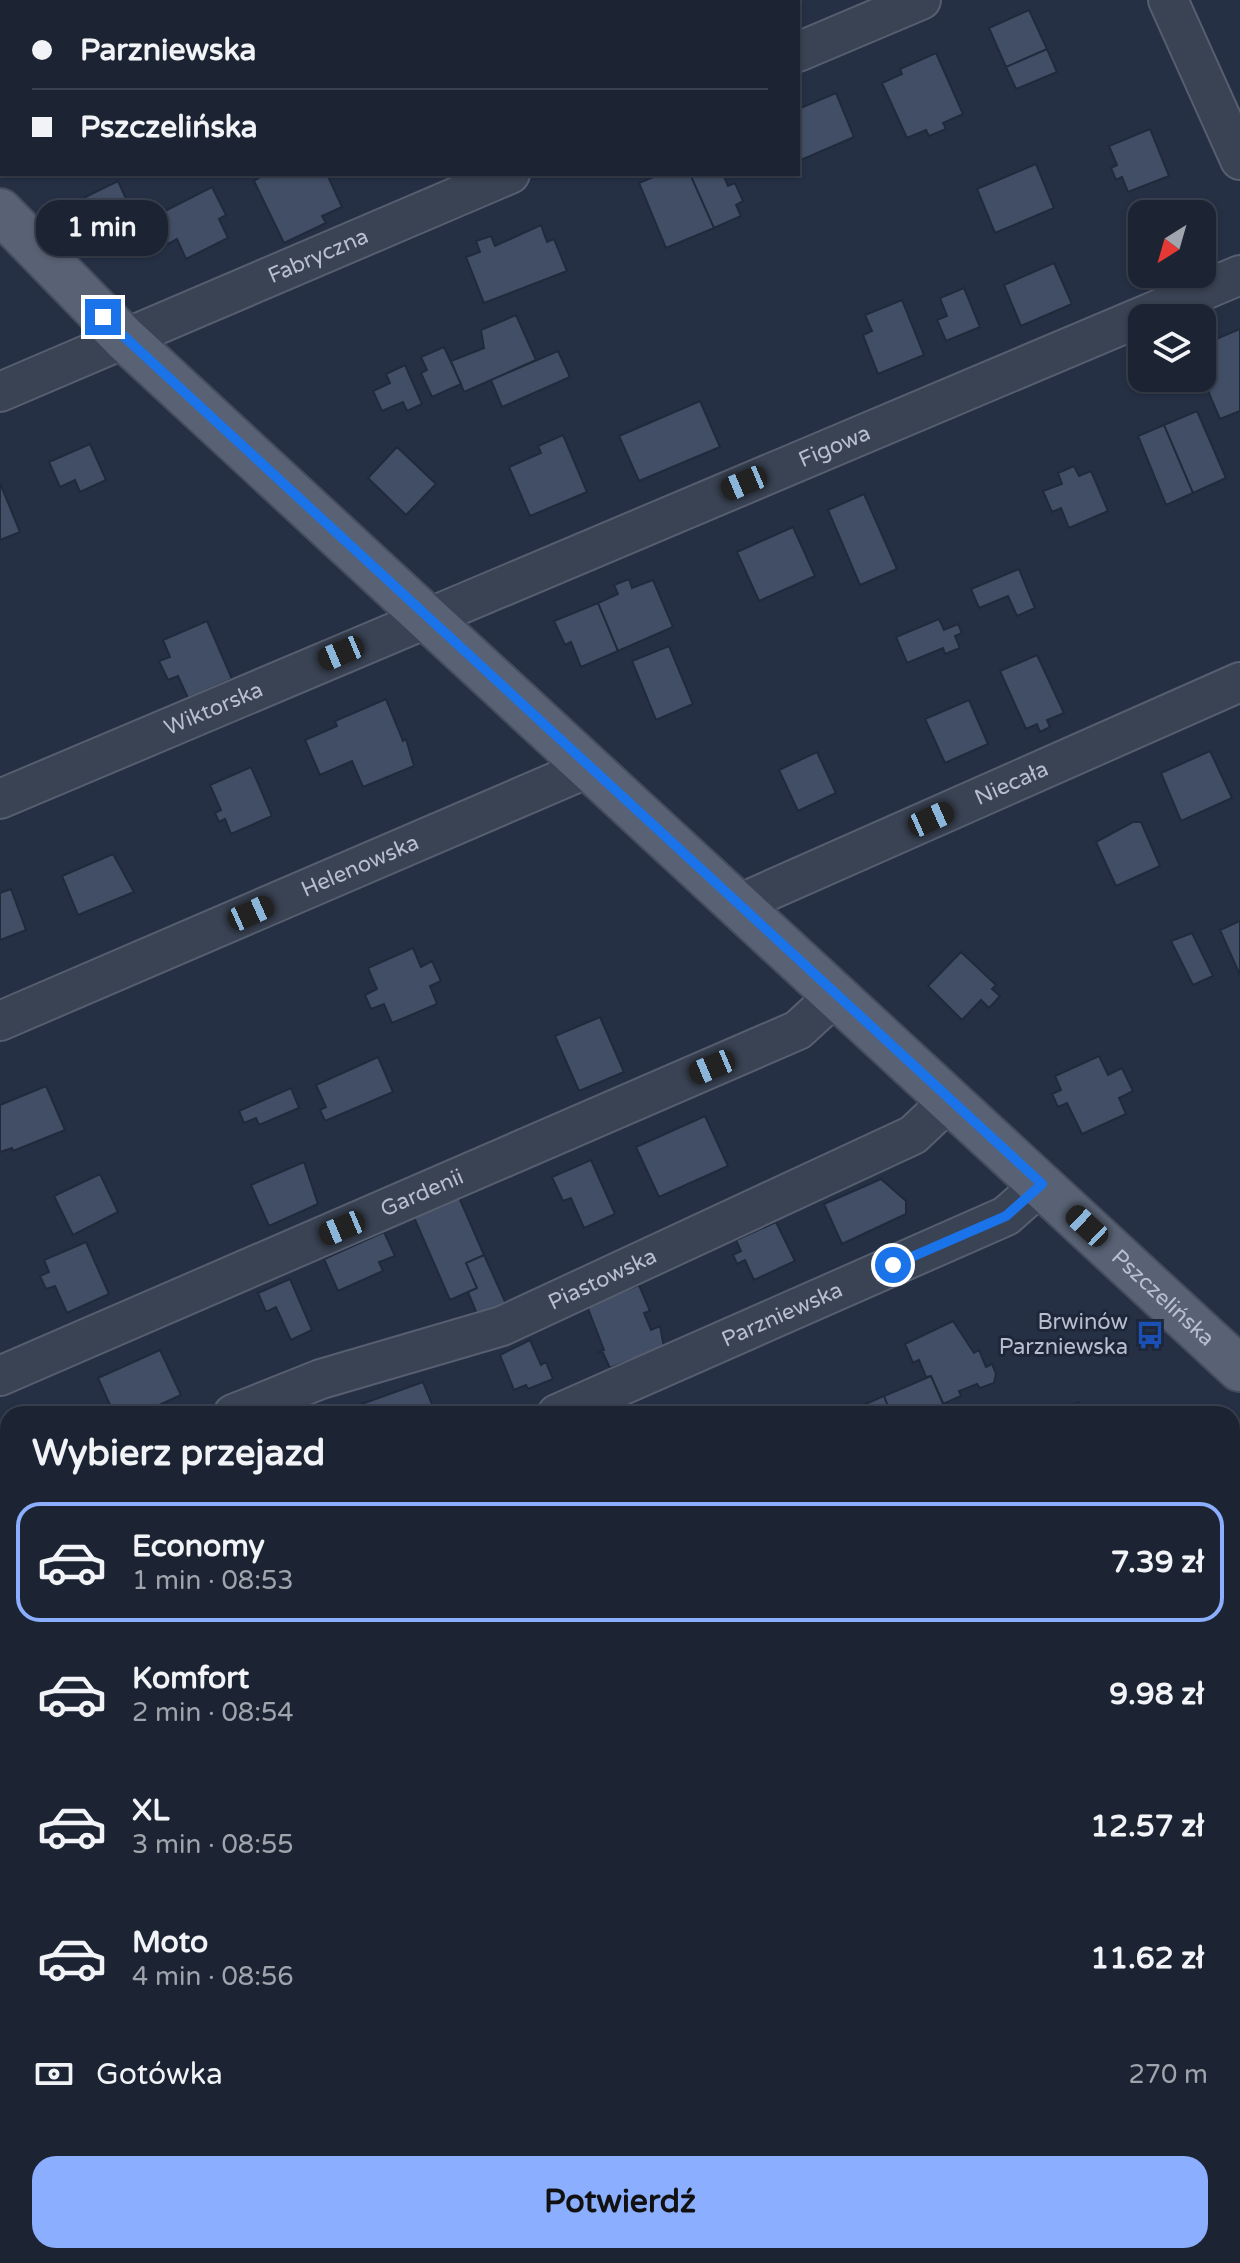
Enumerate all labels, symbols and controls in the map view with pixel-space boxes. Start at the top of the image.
text: Parzniewska [80,32,256,69]
text: Pszczelińska [80,109,258,146]
north arrow [1128,200,1216,288]
map controls [1128,200,1216,392]
callout: 1 min [37,201,169,257]
text: 1 min [67,212,137,243]
street label: Fabryczna [264,223,372,289]
route end [85,299,121,335]
button: layers [1128,304,1216,392]
street label: Figowa [795,420,874,473]
car [717,463,771,503]
car [314,633,368,673]
street label: Wiktorska [161,676,267,741]
street label: Niecała [971,756,1052,811]
car [904,798,958,840]
street label: Helenowska [297,829,423,903]
car [224,892,278,934]
car [685,1047,739,1087]
street label: Gardenii [377,1164,468,1222]
car [1061,1201,1113,1251]
car [315,1208,369,1248]
street label: Piastowska [544,1243,661,1316]
street label: Pszczelińska [1106,1244,1220,1352]
route start [875,1247,911,1283]
street label: Parzniewska [718,1277,847,1353]
place label: Brwinów Parzniewska [999,1309,1128,1360]
bus stop icon: Brwinów Parzniewska [1135,1320,1165,1350]
text: Wybierz przejazd [32,1432,325,1475]
icon: car [36,1526,108,1598]
text: Economy [132,1528,265,1565]
text: 7.39 zł [1111,1544,1204,1581]
text: 1 min · 08:53 [132,1565,294,1596]
icon: car [36,1658,108,1730]
text: Komfort [132,1660,249,1697]
text: 9.98 zł [1109,1676,1204,1713]
text: 2 min · 08:54 [132,1697,294,1728]
icon: car [36,1790,108,1862]
text: XL [132,1792,169,1829]
text: 12.57 zł [1090,1808,1204,1845]
text: 3 min · 08:55 [132,1829,294,1860]
icon: car [36,1922,108,1994]
text: Moto [132,1924,208,1961]
text: 11.62 zł [1090,1940,1204,1977]
text: 4 min · 08:56 [132,1961,294,1992]
icon: cash [32,2052,76,2096]
text: Gotówka [96,2056,223,2093]
text: 270 m [1128,2059,1208,2090]
button: Potwierdź [32,2156,1208,2248]

